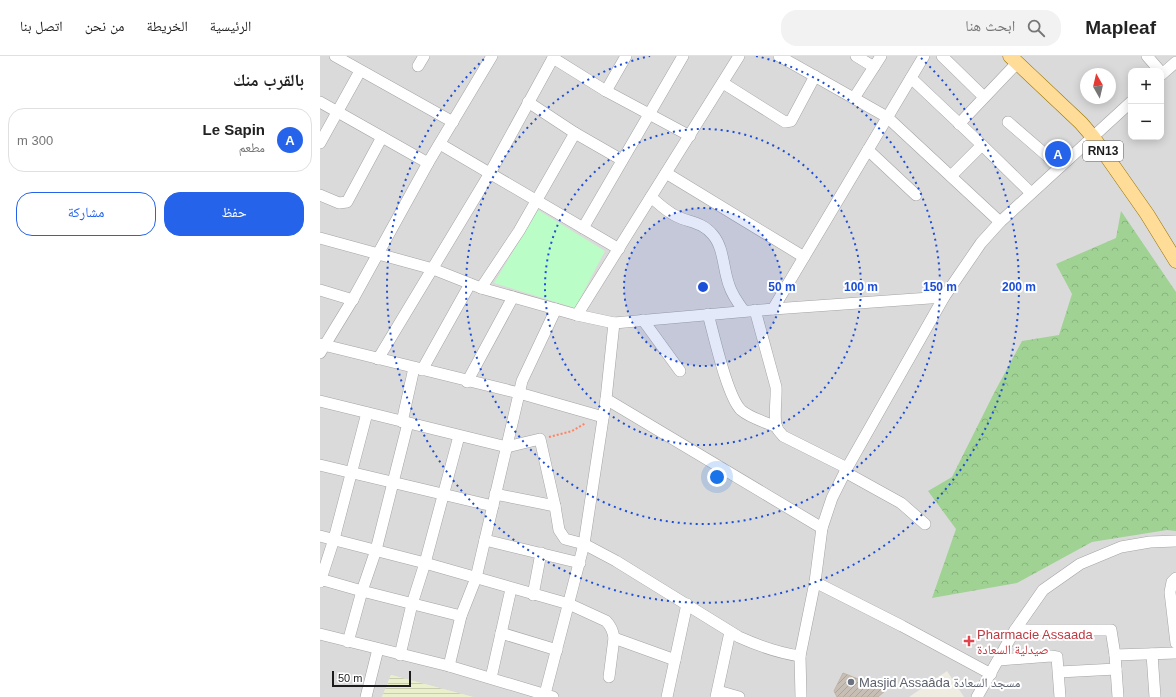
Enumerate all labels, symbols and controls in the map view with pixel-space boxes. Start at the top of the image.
search box [781,10,1061,46]
text: ابحث هنا [965,17,1015,34]
icon: search [1025,17,1047,39]
text: Mapleaf [1085,17,1156,38]
text: اتصل بنا [20,18,63,34]
text: من نحن [85,18,125,34]
text: الخريطة [147,18,188,34]
text: الرئيسية [210,18,251,34]
north arrow [1080,68,1116,104]
map controls [1128,68,1164,140]
button: + [1128,68,1164,104]
text: بالقرب منك [233,71,304,90]
button: − [1128,104,1164,140]
text: Le Sapin [202,121,265,138]
text: 300 m [17,133,53,148]
text: A [285,133,295,148]
pin: A [1045,139,1071,169]
text: مطعم [239,140,265,155]
road number: RN13 [1083,141,1123,161]
button: مشاركة [16,192,156,236]
button: حفظ [164,192,304,236]
centre of rings [696,280,710,294]
text: 50 m [768,280,796,294]
text: 100 m [844,280,878,294]
text: 150 m [923,280,957,294]
text: 200 m [1002,280,1036,294]
your location [707,467,727,487]
place label: Pharmacie Assaada صيدلية السعادة [977,627,1093,657]
marker: Pharmacie Assaada صيدلية السعادة [964,636,974,646]
scale bar [332,669,411,688]
text: 50 m [338,672,362,684]
place label: Masjid Assaâda مسجد السعادة [859,675,1021,690]
marker: Masjid Assaâda مسجد السعادة [846,677,856,687]

